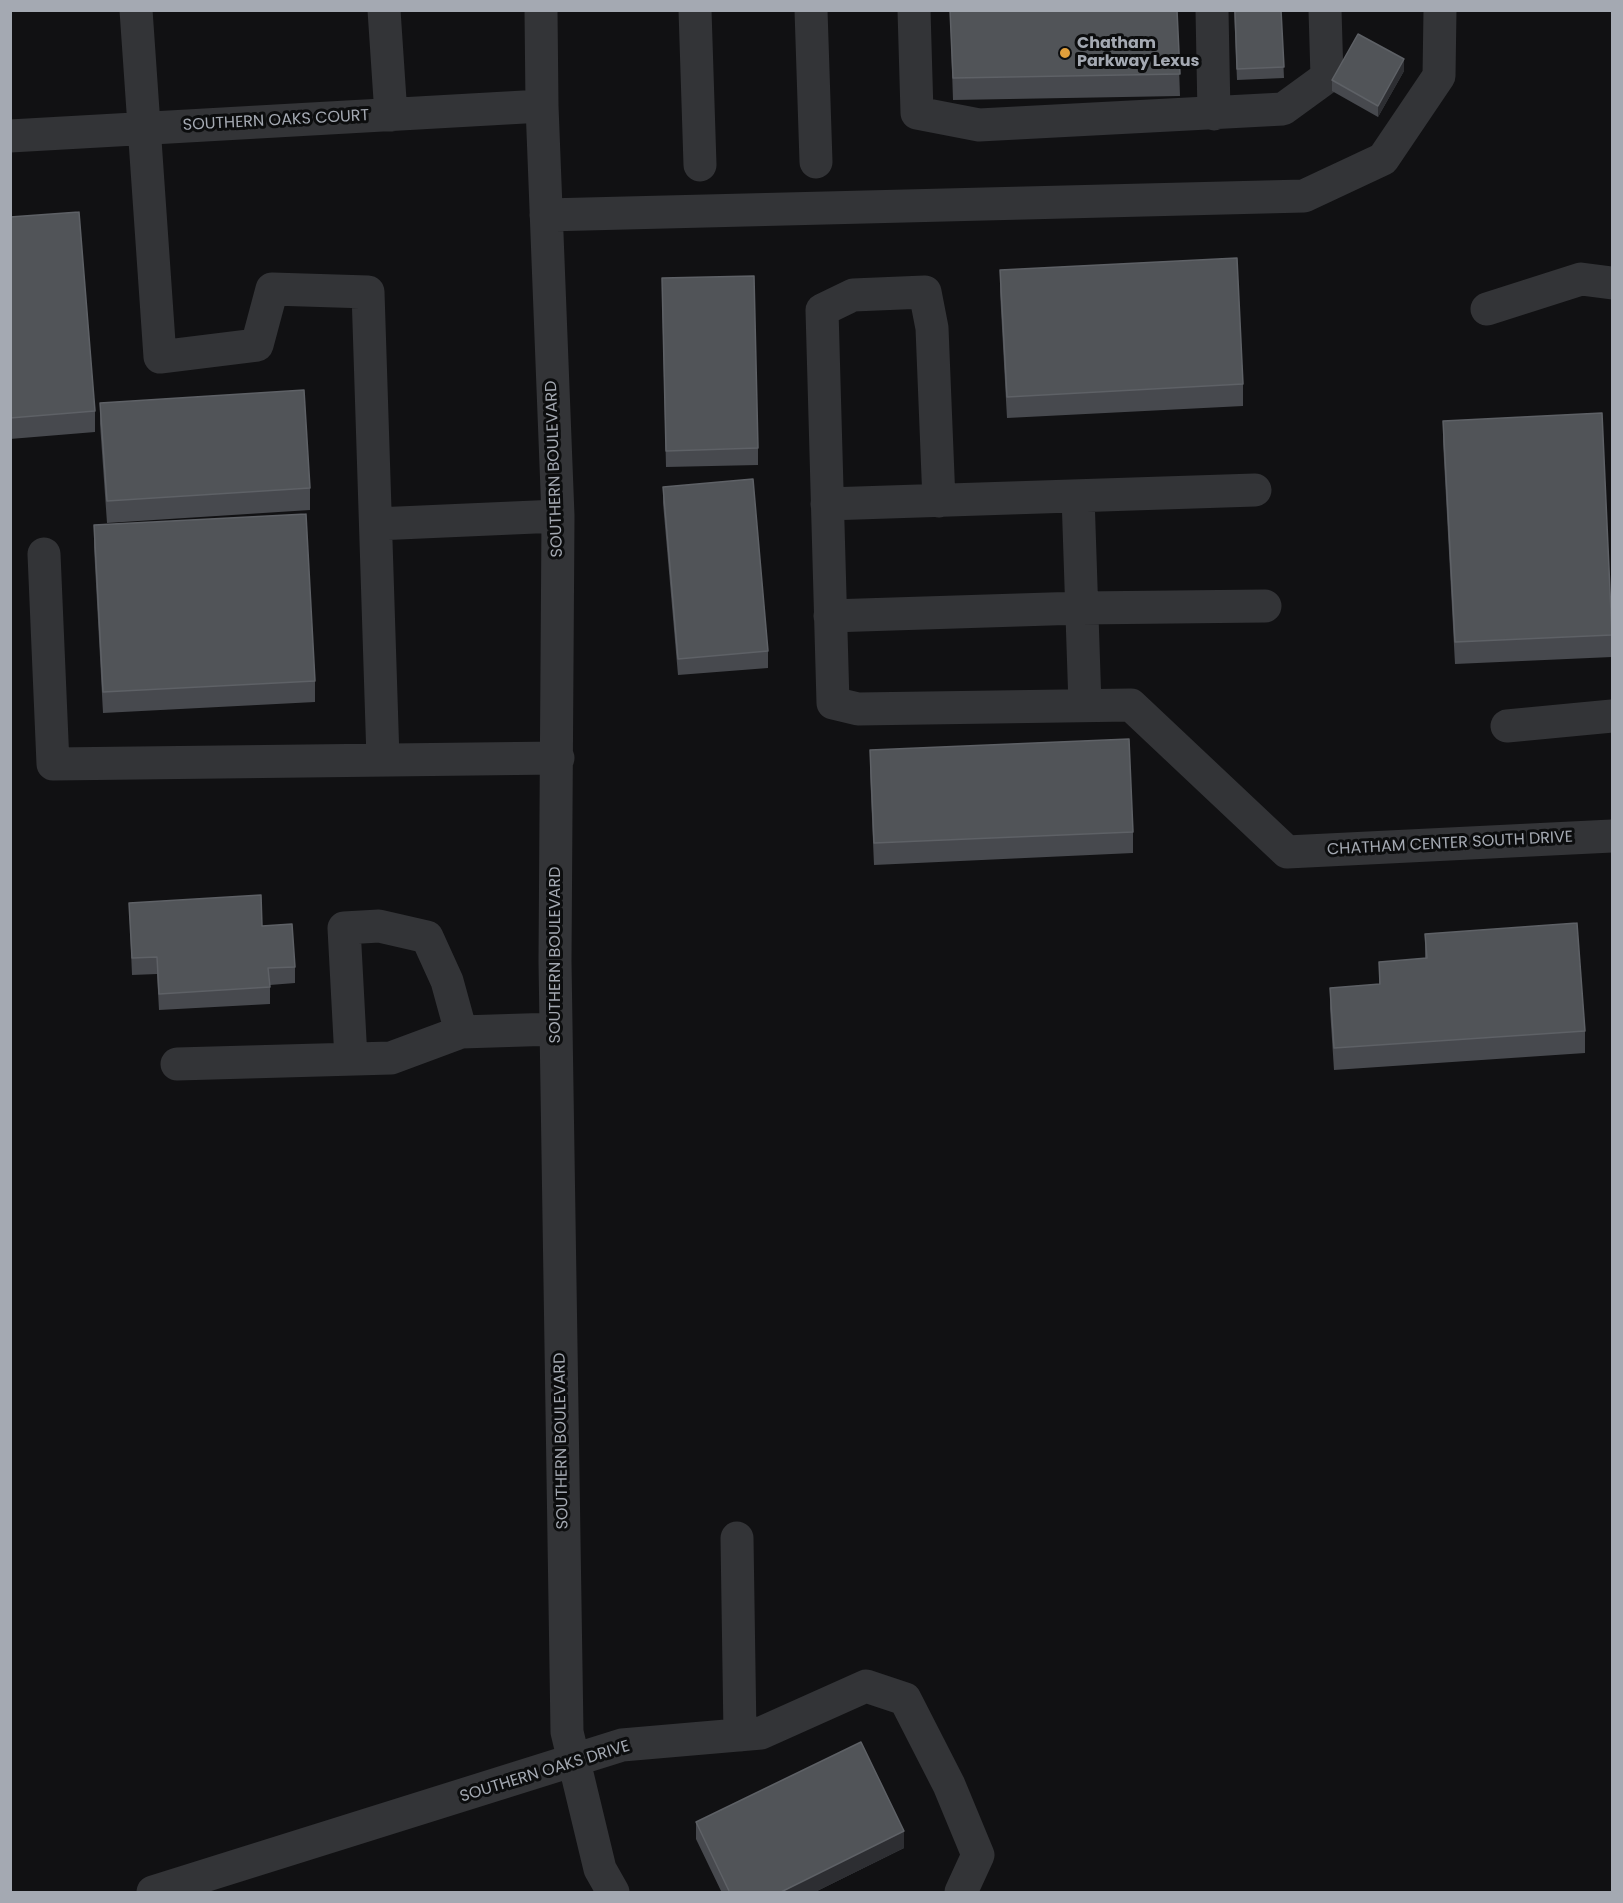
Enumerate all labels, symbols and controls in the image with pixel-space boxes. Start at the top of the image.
place label: Chatham Parkway Lexus [1077,34,1199,72]
marker: Chatham Parkway Lexus [1058,46,1072,60]
street label: SOUTHERN OAKS COURT [182,107,370,135]
street label: SOUTHERN BOULEVARD [542,380,568,558]
street label: CHATHAM CENTER SOUTH DRIVE [1327,828,1573,860]
street label: SOUTHERN BOULEVARD [546,867,566,1043]
street label: SOUTHERN BOULEVARD [551,1352,573,1530]
street label: SOUTHERN OAKS DRIVE [458,1737,632,1807]

